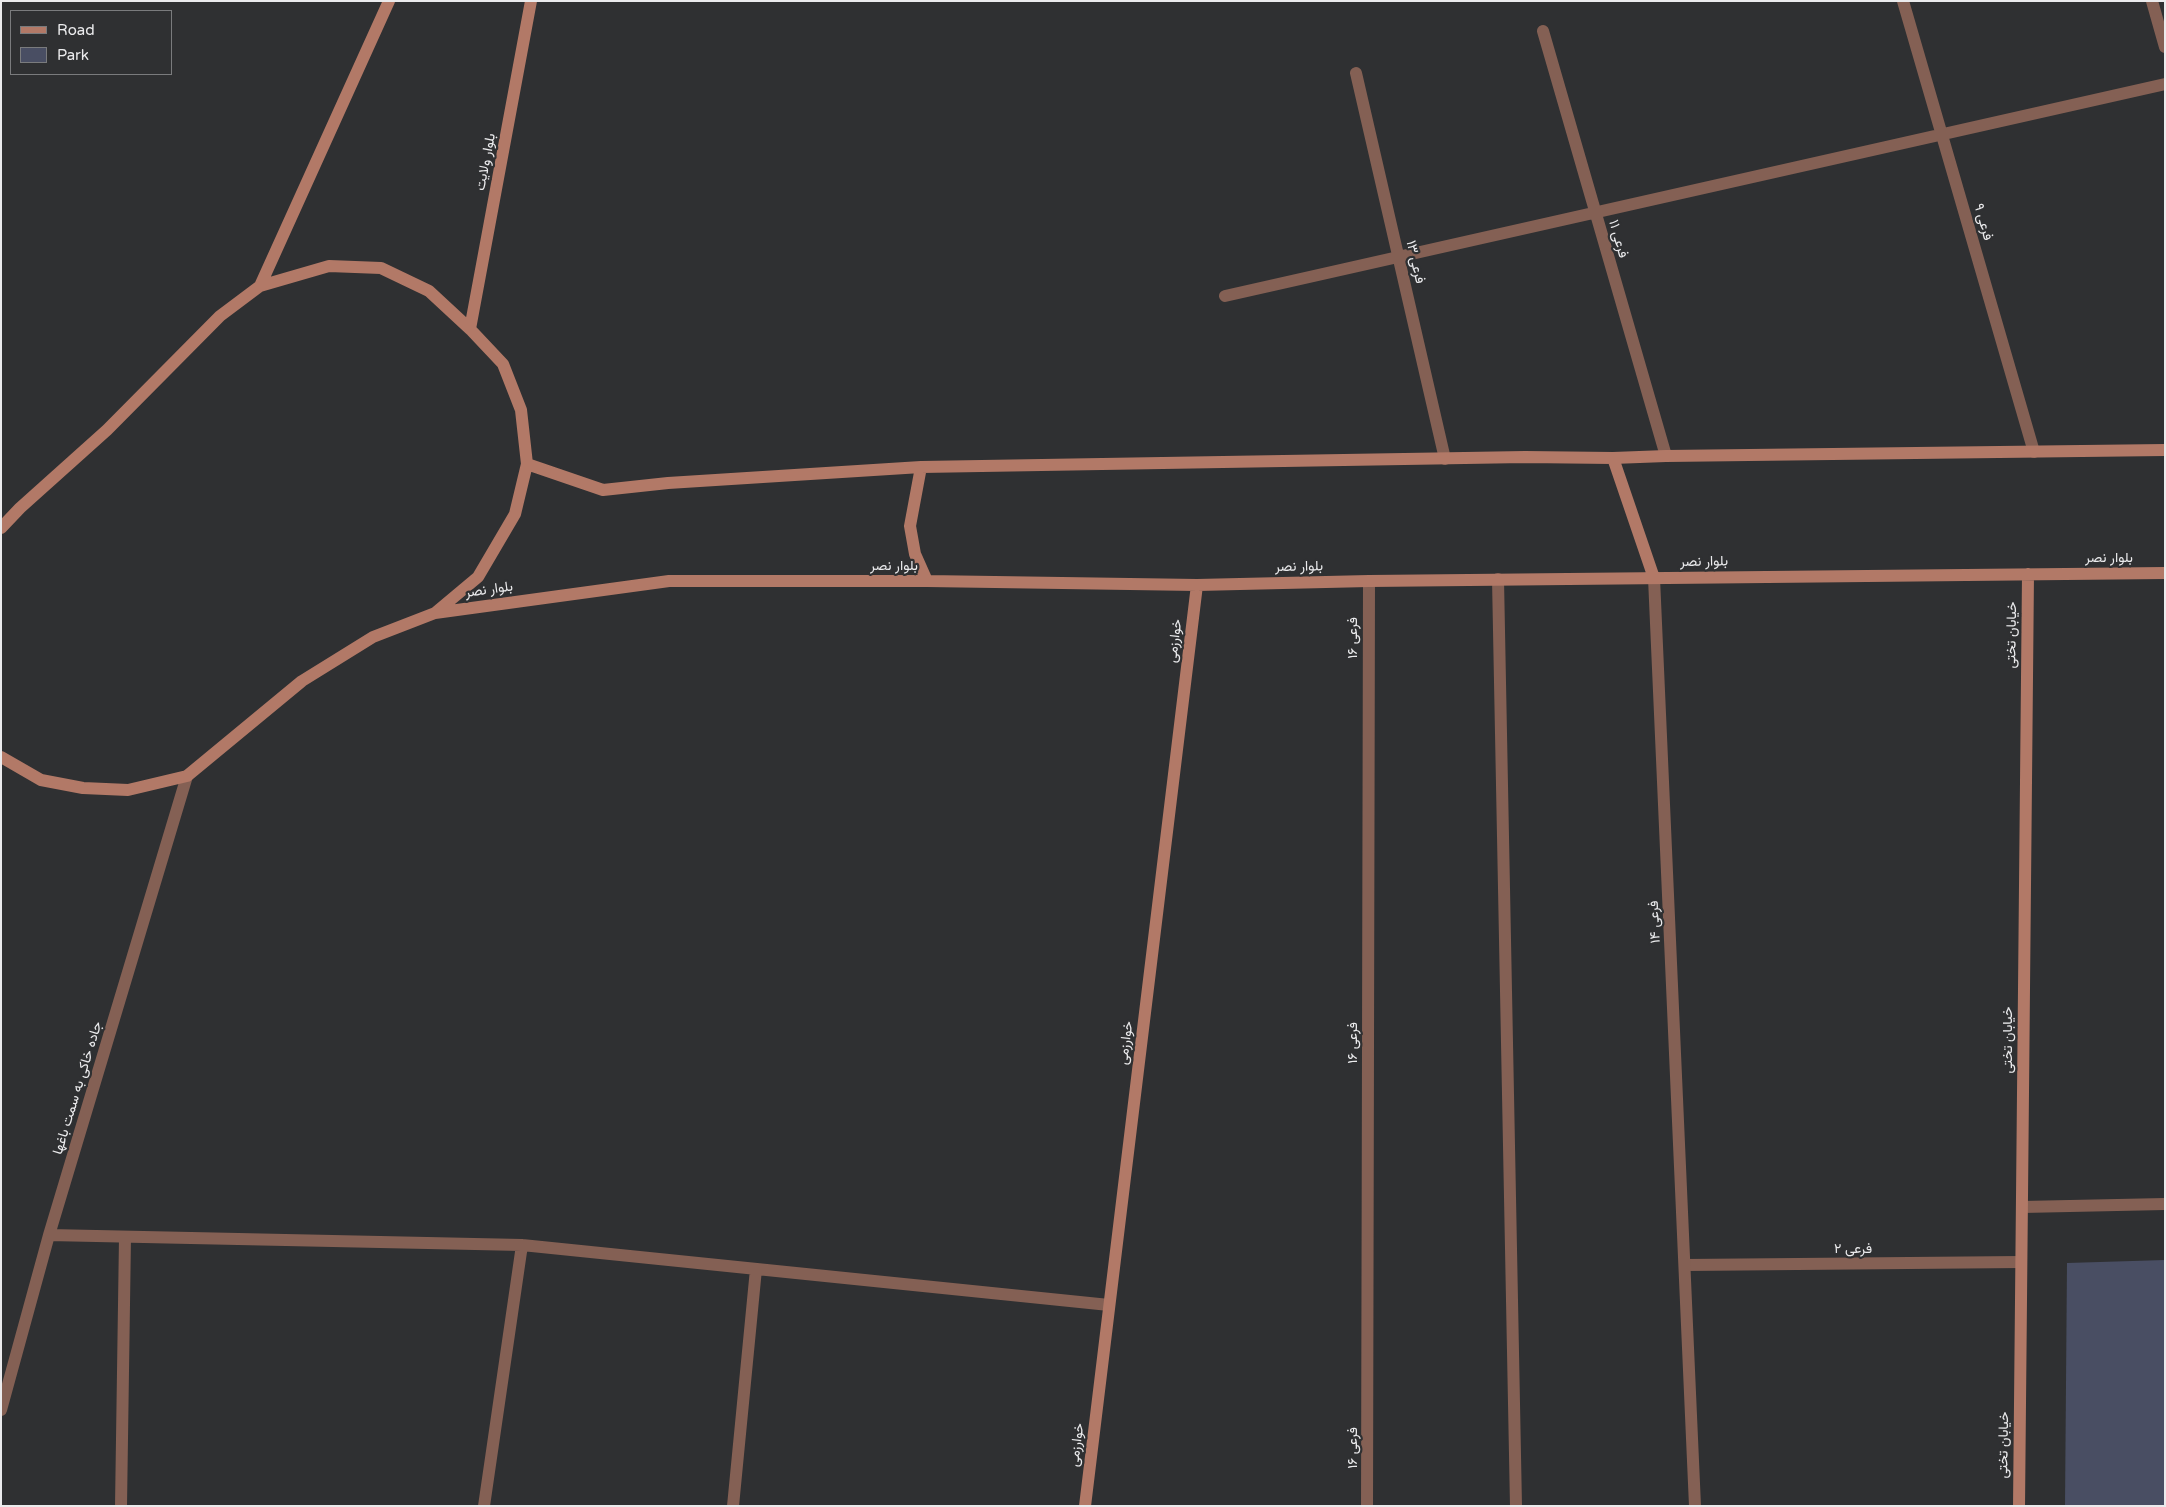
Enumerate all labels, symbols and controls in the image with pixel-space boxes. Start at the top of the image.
legend [10,10,172,75]
text: Road [57,21,95,39]
text: Park [57,46,89,64]
street label: بلوار ولایت [472,132,500,192]
street label: فرعی ۹ [1970,202,1996,242]
street label: فرعی ۱۱ [1605,218,1631,260]
street label: فرعی ۱۳ [1402,239,1428,285]
street label: بلوار نصر [2085,550,2133,566]
street label: بلوار نصر [1680,553,1728,571]
street label: بلوار نصر [870,558,918,574]
street label: بلوار نصر [1275,558,1323,576]
street label: بلوار نصر [464,578,514,602]
street label: خیابان تختی [2003,601,2021,669]
street label: فرعی ۱۶ [1345,617,1361,659]
street label: خوارزمی [1164,618,1186,664]
street label: فرعی ۱۴ [1645,900,1665,944]
street label: خیابان تختی [2000,1007,2016,1073]
street label: جاده خاکی به سمت باغها [50,1019,106,1157]
street label: خوارزمی [1115,1020,1137,1066]
street label: فرعی ۱۶ [1345,1022,1361,1064]
street label: فرعی ۲ [1834,1241,1872,1257]
street label: خیابان تختی [1995,1411,2013,1479]
street label: خوارزمی [1066,1422,1088,1468]
street label: فرعی ۱۶ [1345,1427,1361,1469]

